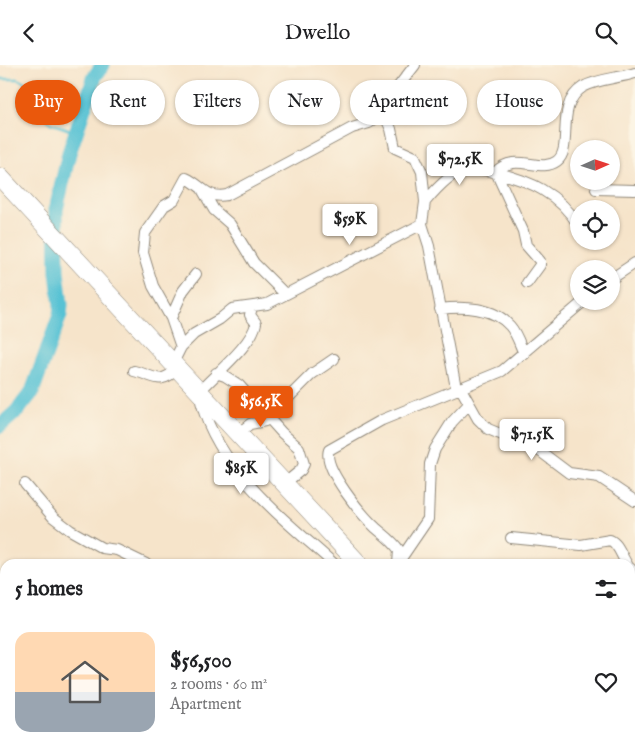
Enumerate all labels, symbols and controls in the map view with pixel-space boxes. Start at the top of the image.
icon: back [15,19,43,47]
text: Dwello [285,19,350,47]
icon: search [592,19,620,47]
chip: Buy [15,80,81,125]
chip: Rent [91,80,165,125]
chip: Filters [175,80,259,125]
chip: New [269,80,340,125]
chip: Apartment [350,80,467,125]
chip: House [477,80,562,125]
north arrow [570,140,620,190]
map controls [570,140,620,310]
pin: $72.5K [419,143,501,186]
text: $72.5K [438,150,482,170]
button: locate [570,200,620,250]
pin: $59K [320,203,380,246]
text: $59K [333,210,367,230]
button: layers [570,260,620,310]
pin: $56.5K [220,385,302,428]
text: $56.5K [240,392,282,412]
pin: $71.5K [491,419,573,461]
text: $71.5K [510,425,554,445]
pin: $85K [211,453,271,495]
text: $85K [225,459,257,479]
icon: filters [592,575,620,603]
text: 5 homes [15,576,83,603]
text: $56,500 [170,648,232,675]
icon: home [55,652,115,712]
icon: heart [592,668,620,696]
text: 2 rooms · 60 m² [170,675,268,695]
text: Apartment [170,695,241,715]

